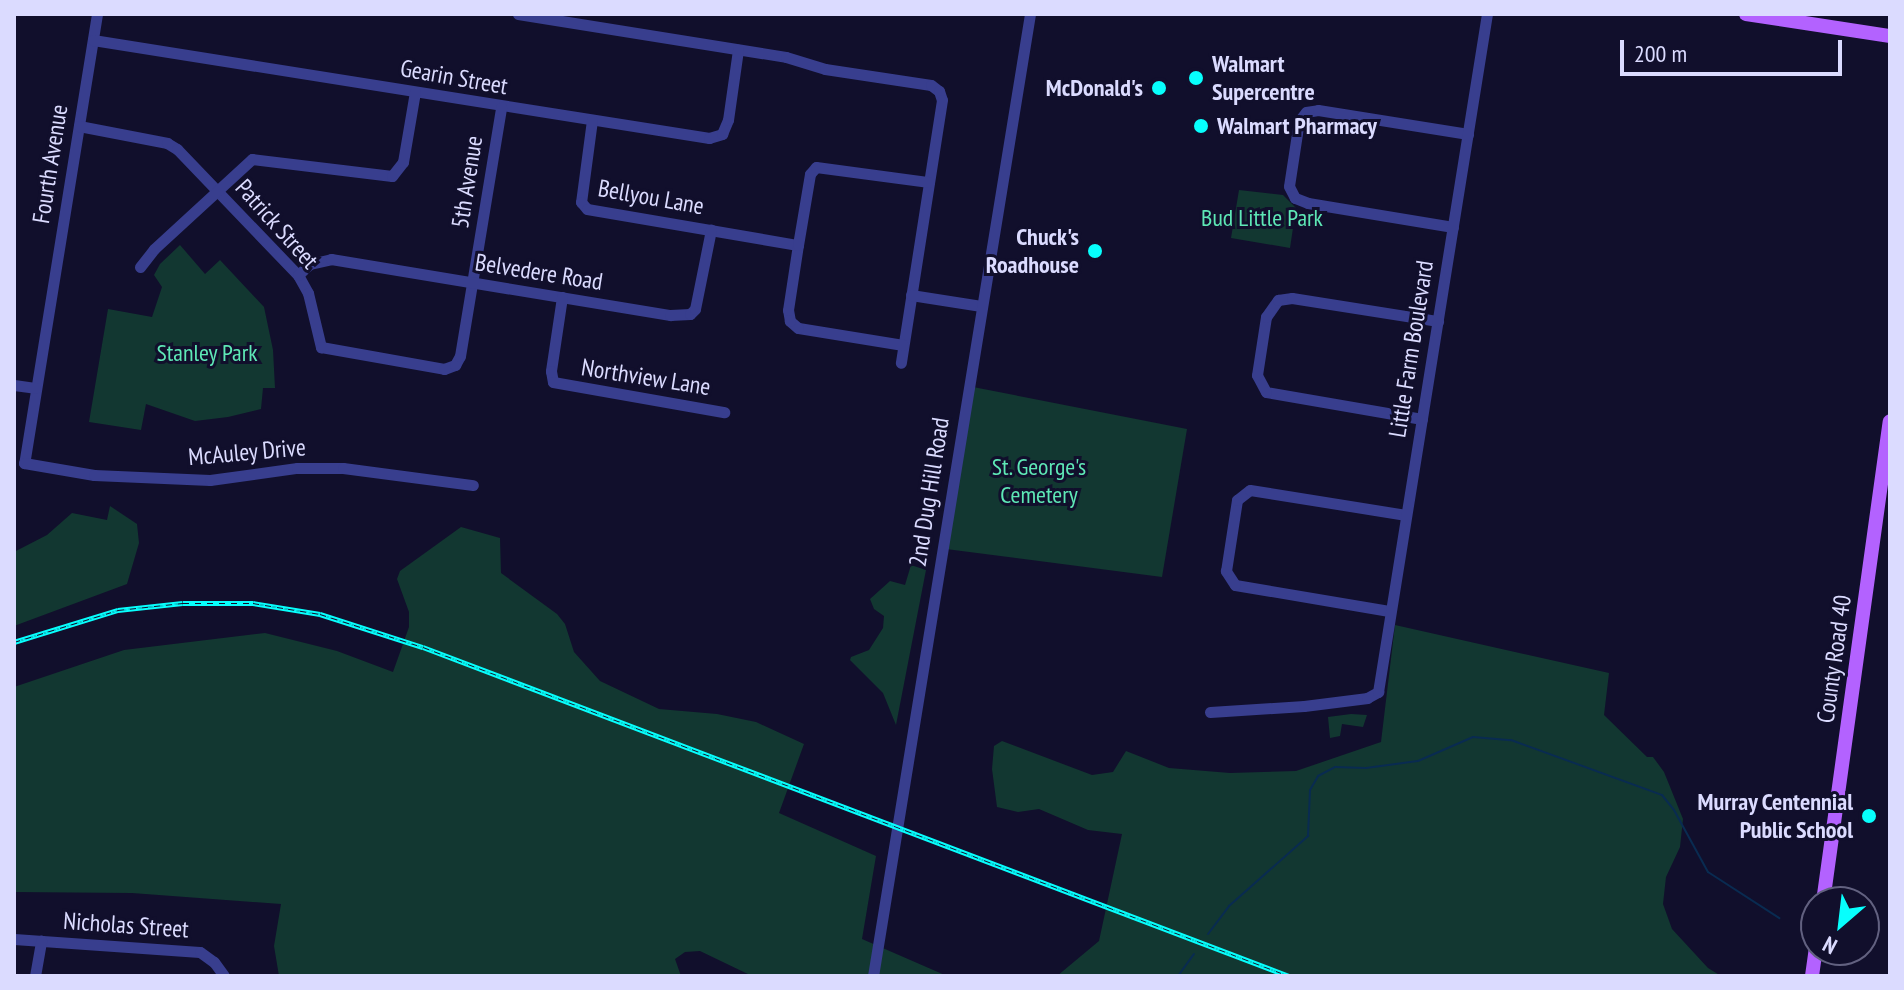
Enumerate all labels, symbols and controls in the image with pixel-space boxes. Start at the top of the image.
scale bar [1624,24,1846,74]
text: 200 m [1634,38,1687,69]
place label: Walmart Supercentre [1212,50,1315,106]
street label: Gearin Street [398,53,510,101]
marker: Walmart Supercentre [1187,69,1205,87]
place label: McDonald's [1046,74,1143,102]
marker: McDonald's [1150,79,1168,97]
street label: Fourth Avenue [26,102,74,226]
place label: Walmart Pharmacy [1217,112,1377,140]
marker: Walmart Pharmacy [1192,117,1210,135]
street label: 5th Avenue [445,133,489,231]
street label: Patrick Street [229,173,325,275]
street label: Bellyou Lane [596,174,706,220]
park label: Bud Little Park [1201,204,1323,232]
place label: Chuck's Roadhouse [986,223,1079,279]
marker: Chuck's Roadhouse [1086,242,1104,260]
street label: Belvedere Road [473,248,605,296]
street label: Little Farm Boulevard [1383,258,1439,440]
park label: Stanley Park [156,339,258,367]
street label: Northview Lane [579,353,713,401]
street label: 2nd Dug Hill Road [903,415,955,569]
street label: McAuley Drive [187,432,307,472]
park label: St. George's Cemetery [991,453,1087,509]
street label: County Road 40 [1811,593,1857,725]
place label: Murray Centennial Public School [1697,788,1853,844]
marker: Murray Centennial Public School [1860,807,1878,825]
north arrow [1800,886,1880,966]
street label: Nicholas Street [62,906,190,944]
text: N [1818,930,1842,961]

